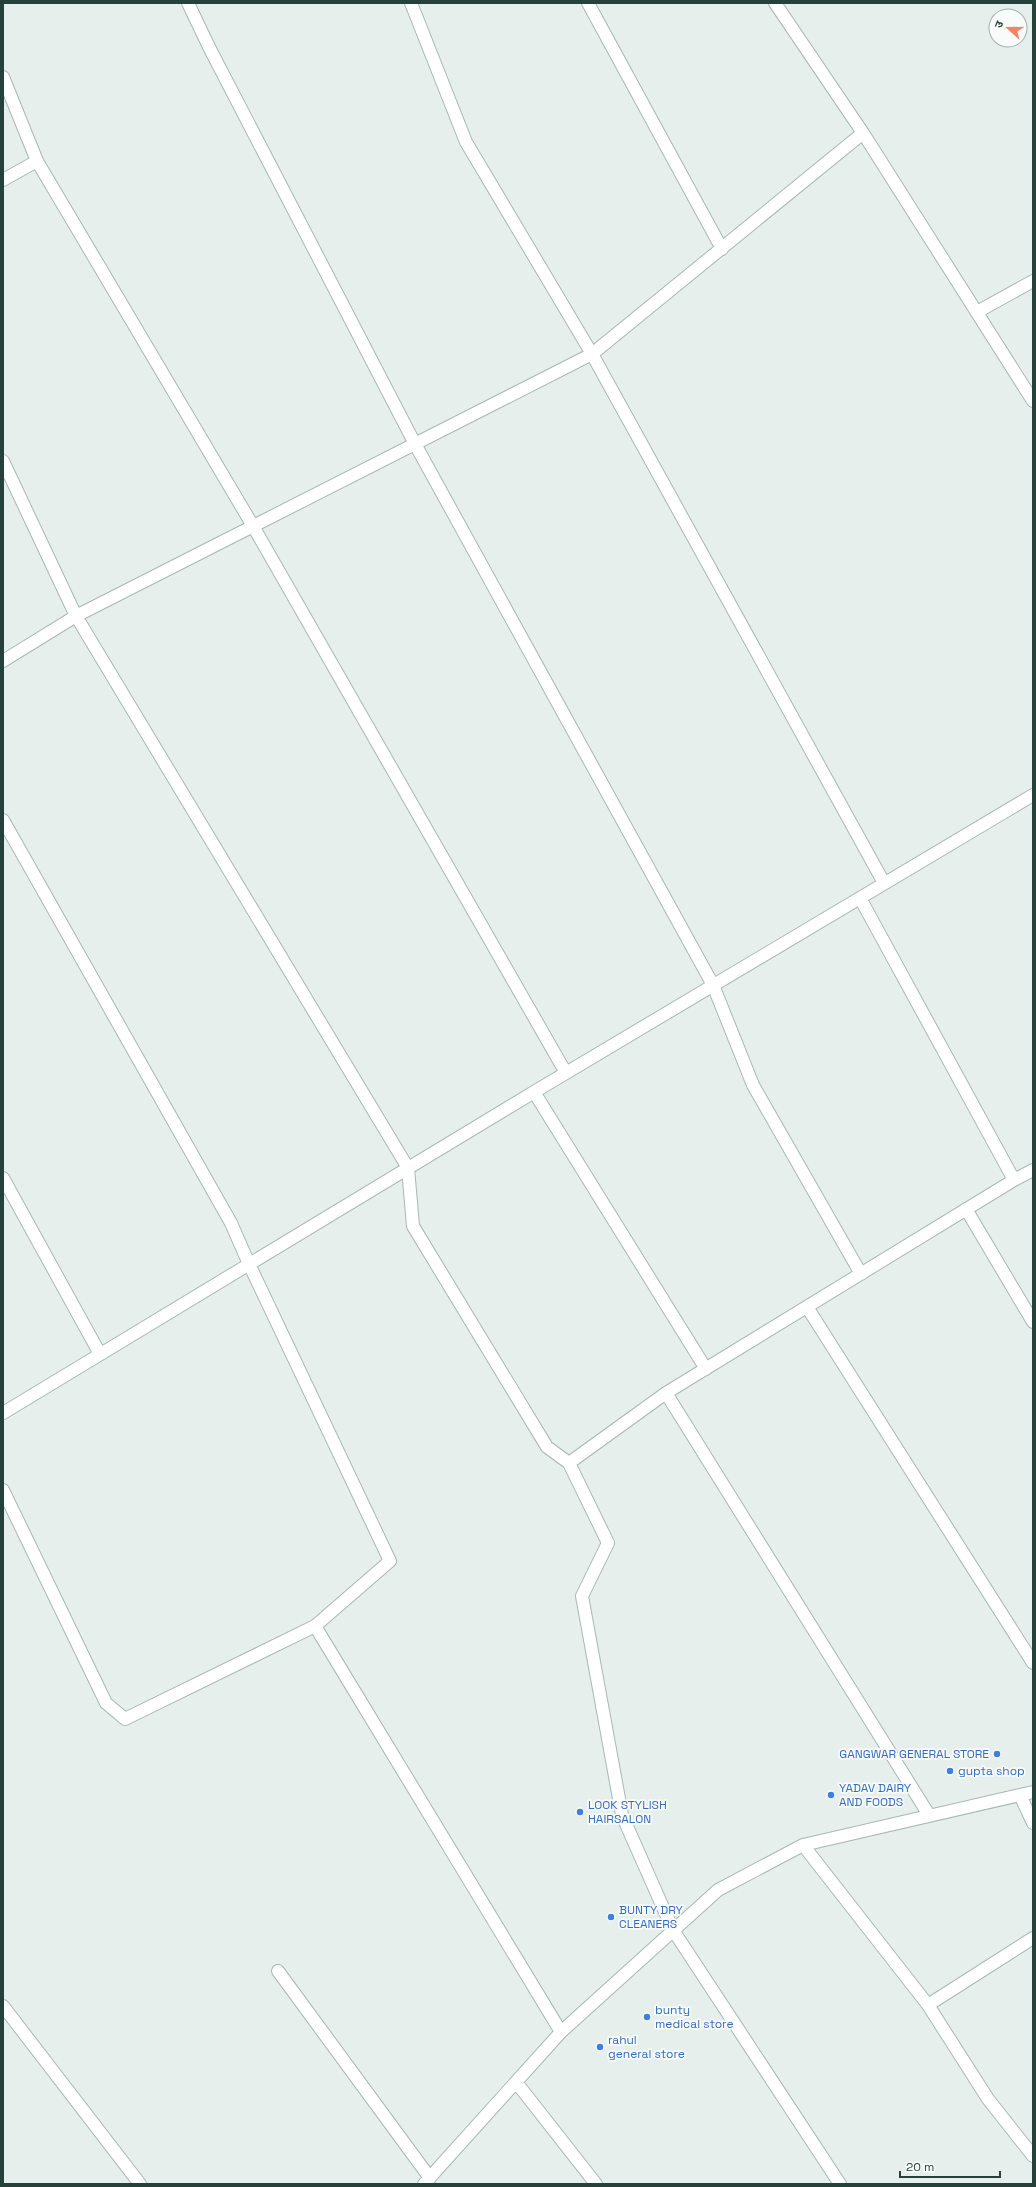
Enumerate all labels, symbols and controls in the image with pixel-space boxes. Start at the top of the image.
north arrow [988,8,1028,48]
text: उ [991,18,1007,30]
place label: GANGWAR GENERAL STORE [839,1746,989,1762]
marker: GANGWAR GENERAL STORE [992,1749,1002,1759]
place label: gupta shop [958,1763,1025,1779]
marker: gupta shop [945,1766,955,1776]
place label: YADAV DAIRY AND FOODS [839,1780,912,1810]
marker: YADAV DAIRY AND FOODS [826,1790,836,1800]
place label: LOOK STYLISH HAIRSALON [588,1797,667,1827]
marker: LOOK STYLISH HAIRSALON [575,1807,585,1817]
place label: BUNTY DRY CLEANERS [619,1902,684,1932]
marker: BUNTY DRY CLEANERS [606,1912,616,1922]
place label: bunty medical store [655,2002,734,2032]
marker: bunty medical store [642,2012,652,2022]
place label: rahul general store [608,2032,685,2062]
marker: rahul general store [595,2042,605,2052]
scale bar [900,2153,1000,2179]
text: 20 m [906,2159,934,2175]

